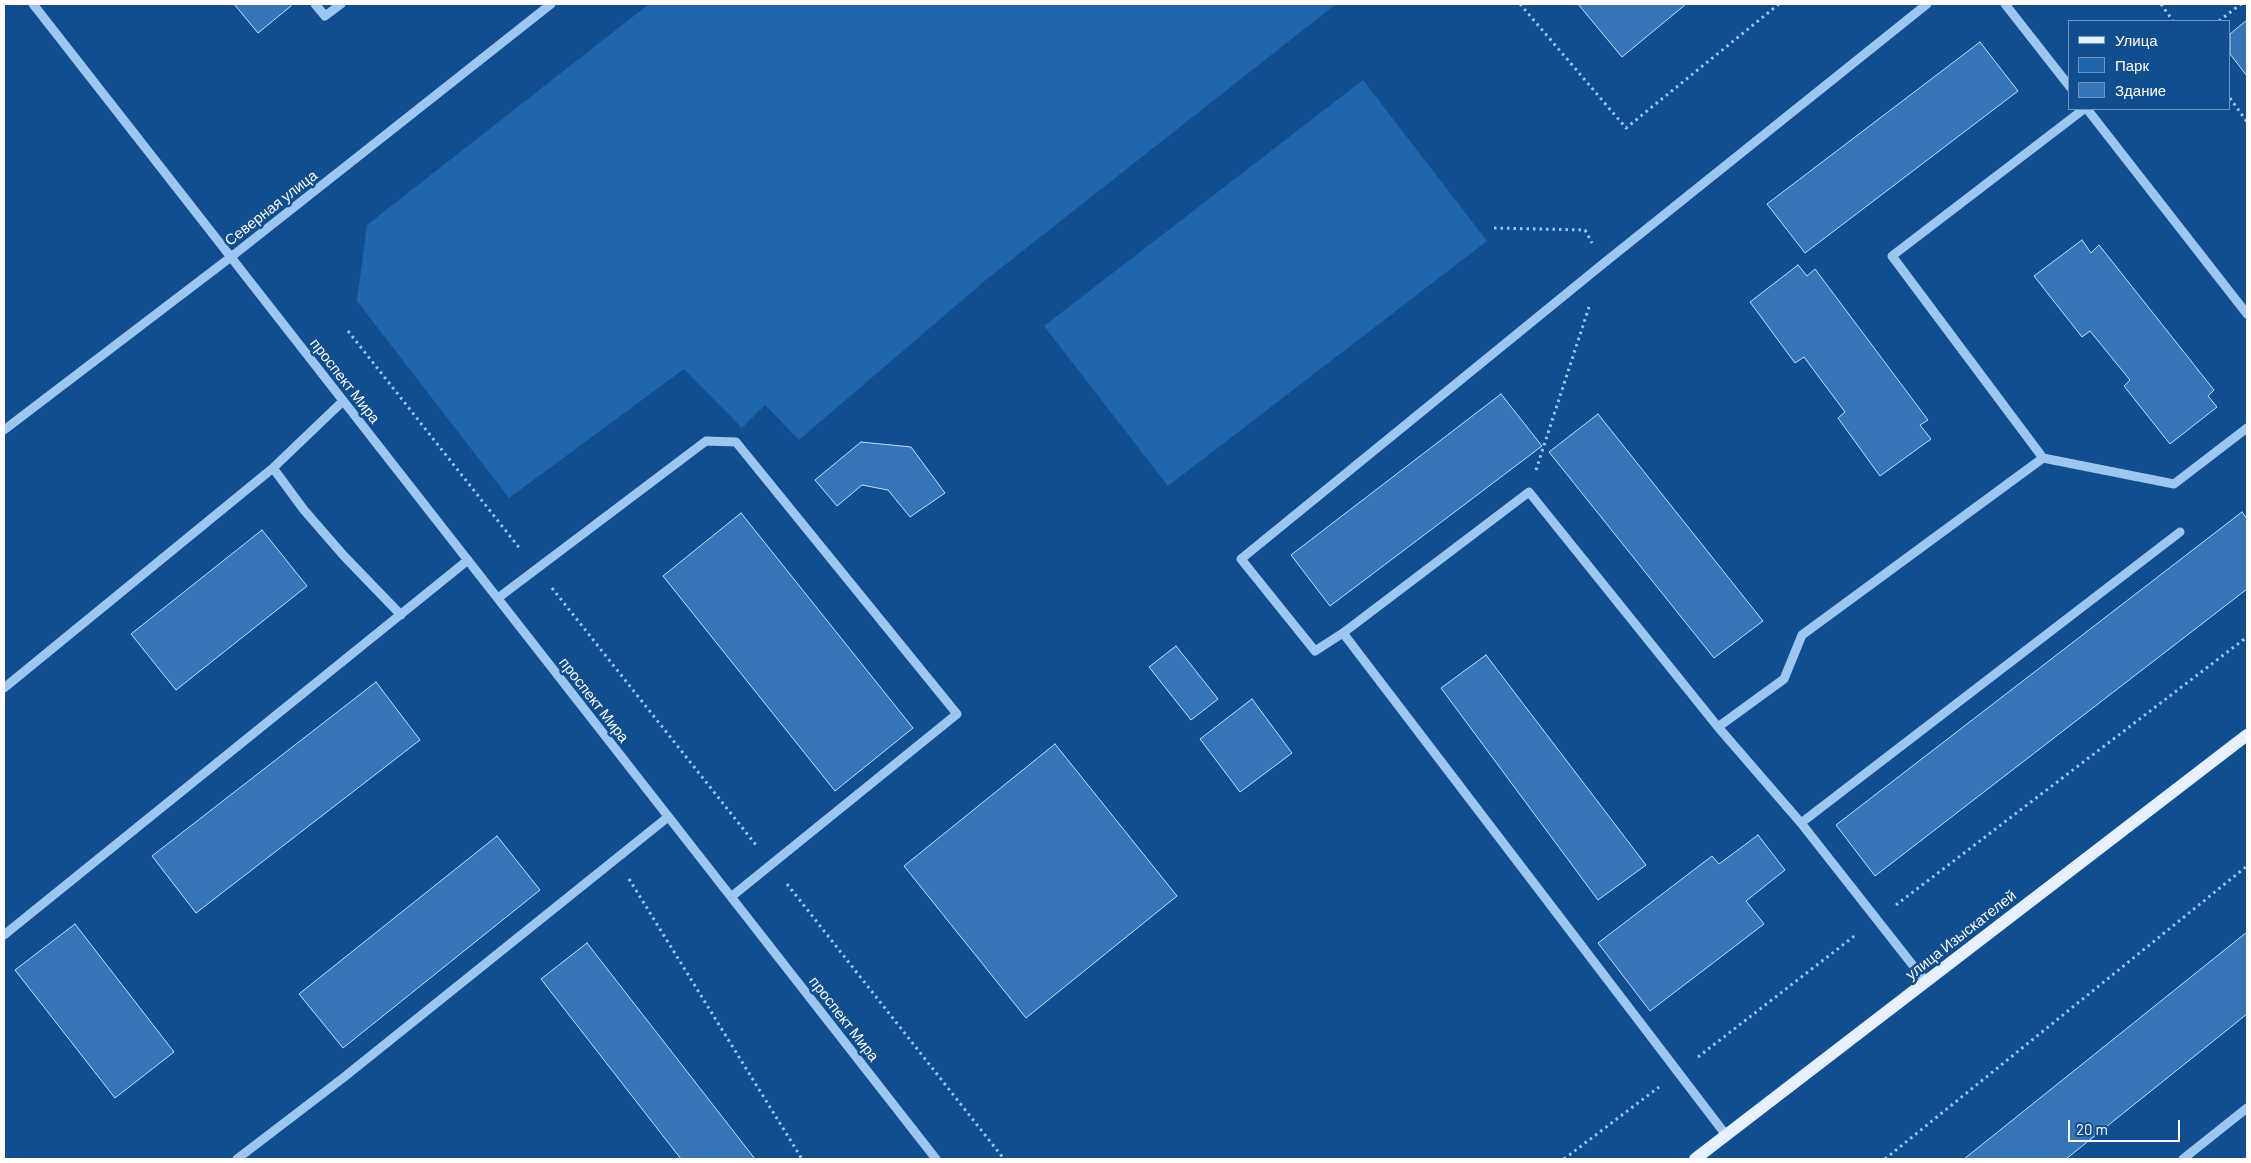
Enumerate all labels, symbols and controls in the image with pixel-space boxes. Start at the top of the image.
legend [2068,20,2231,110]
text: Улица [2115,31,2158,49]
text: Парк [2115,56,2149,74]
text: Здание [2115,81,2166,99]
street label: Северная улица [221,166,321,250]
street label: проспект Мира [306,335,384,427]
street label: проспект Мира [555,654,633,746]
street label: улица Изыскателей [1902,886,2020,984]
street label: проспект Мира [805,973,883,1065]
scale bar [2071,1110,2184,1142]
text: 20 m [2076,1120,2108,1138]

